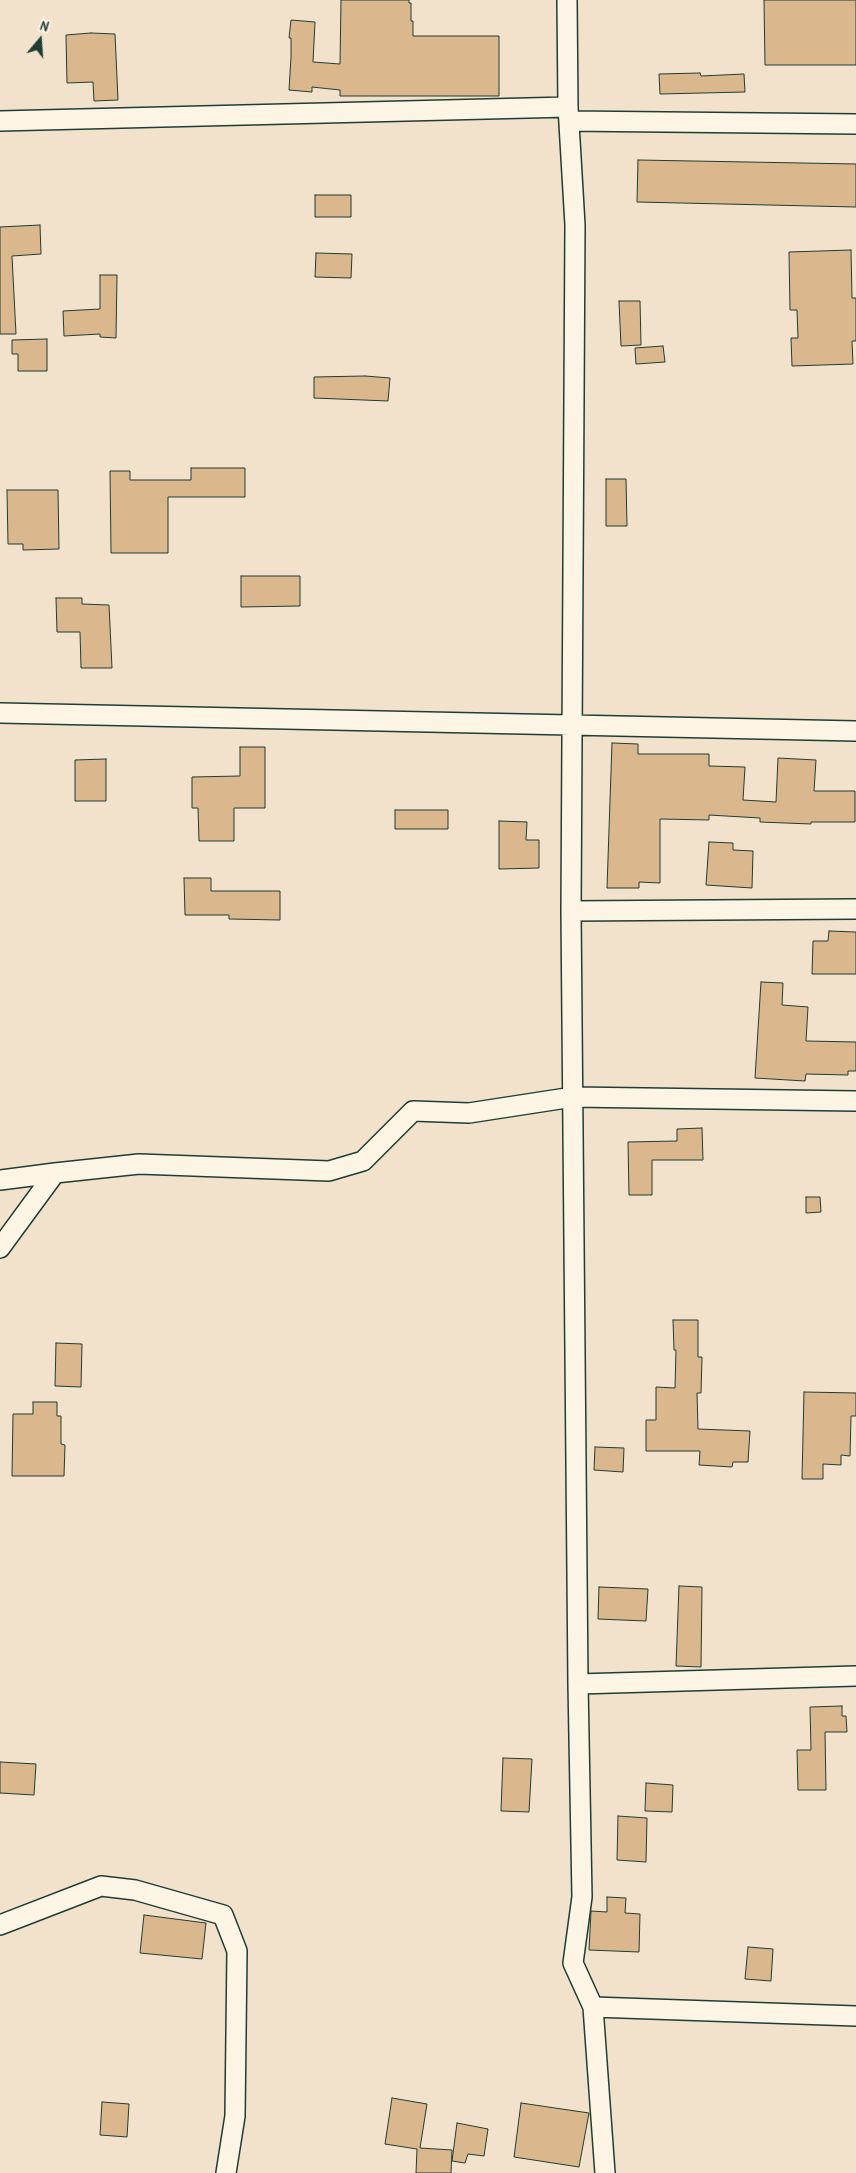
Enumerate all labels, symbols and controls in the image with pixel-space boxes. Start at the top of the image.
north arrow [15,15,65,65]
text: N [38,15,51,35]

